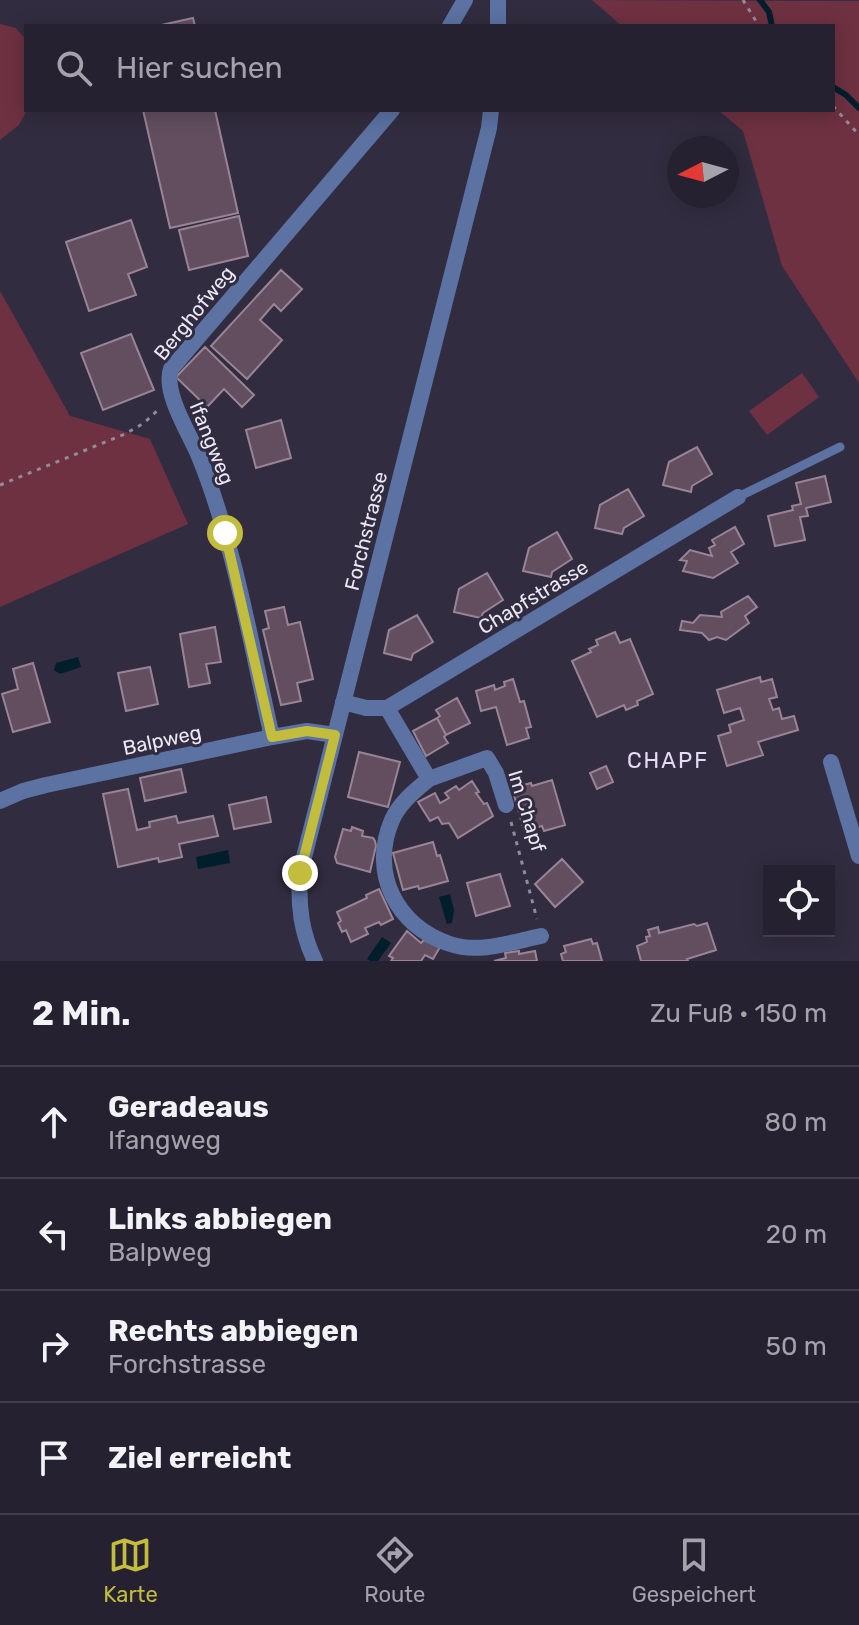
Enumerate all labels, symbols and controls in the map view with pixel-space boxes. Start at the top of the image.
search box [24,24,835,112]
icon: search [52,46,96,90]
text: Hier suchen [116,50,283,86]
north arrow [667,136,739,208]
street label: Berghofweg [149,261,239,365]
street label: Ifangweg [185,398,239,488]
street label: Forchstrasse [340,469,392,593]
route start [207,515,243,551]
street label: Chapfstrasse [474,555,592,639]
street label: Balpweg [120,720,204,760]
district label: CHAPF [627,747,709,774]
street label: Im Chapf [503,767,551,855]
route end [282,855,318,891]
map controls [763,865,835,937]
button: locate [763,865,835,937]
text: 2 Min. [32,993,131,1034]
text: Zu Fuß · 150 m [650,998,827,1029]
text: Geradeaus [108,1089,269,1125]
icon: ahead [32,1100,76,1144]
text: 80 m [764,1107,827,1138]
text: Ifangweg [108,1125,221,1156]
text: Links abbiegen [108,1201,332,1237]
icon: left [32,1212,76,1256]
text: 20 m [766,1219,827,1250]
text: Balpweg [108,1237,212,1268]
text: Rechts abbiegen [108,1313,358,1349]
icon: right [32,1324,76,1368]
text: 50 m [766,1331,827,1362]
text: Forchstrasse [108,1349,266,1380]
icon: arrive [32,1436,76,1480]
text: Ziel erreicht [108,1440,291,1476]
tab: Karte [103,1533,158,1608]
tab: Route [364,1533,425,1608]
tab: Gespeichert [632,1533,756,1608]

